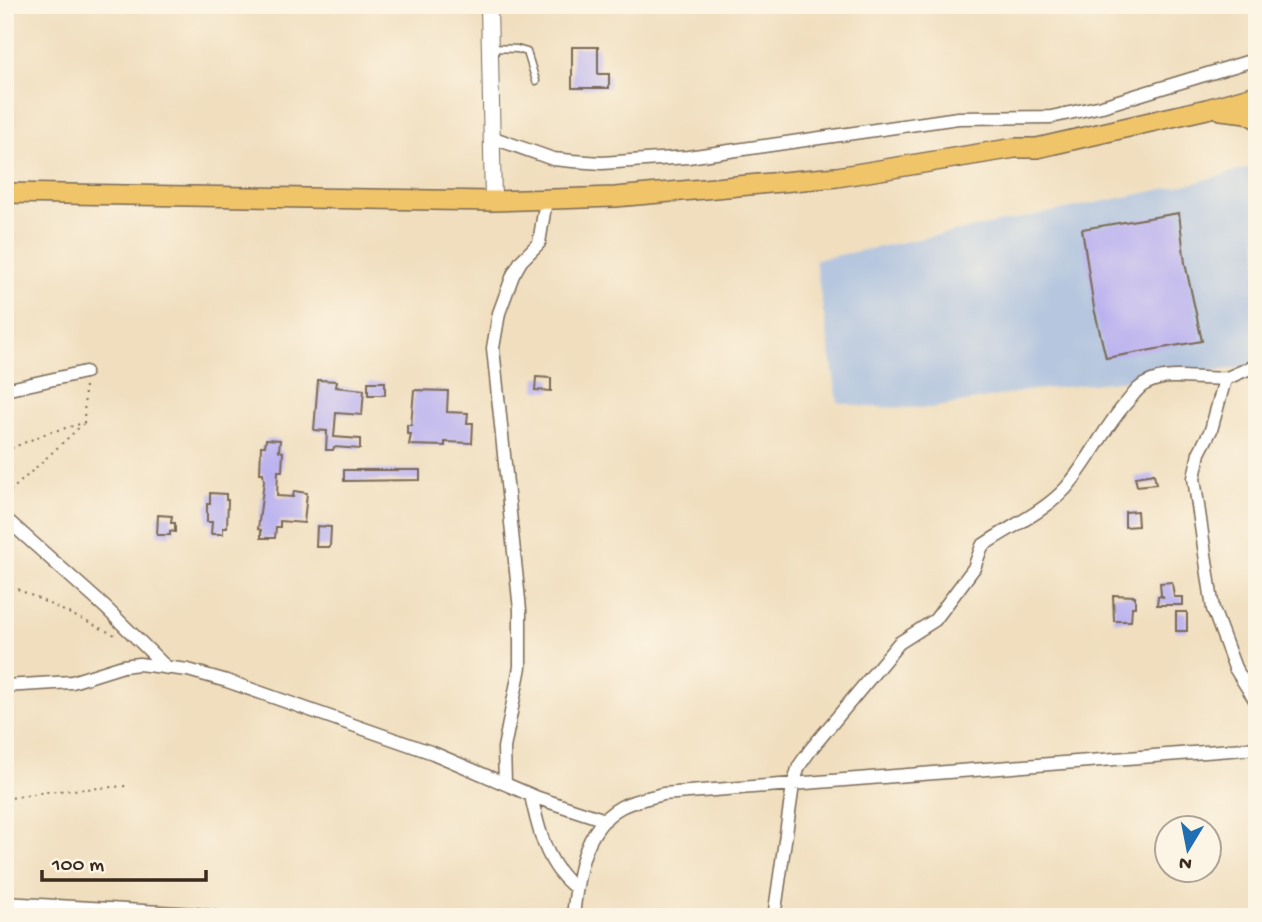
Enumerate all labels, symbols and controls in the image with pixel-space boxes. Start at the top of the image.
north arrow [1154,814,1224,884]
scale bar [42,838,206,882]
text: N [1178,850,1194,875]
text: 100 m [51,854,104,879]

